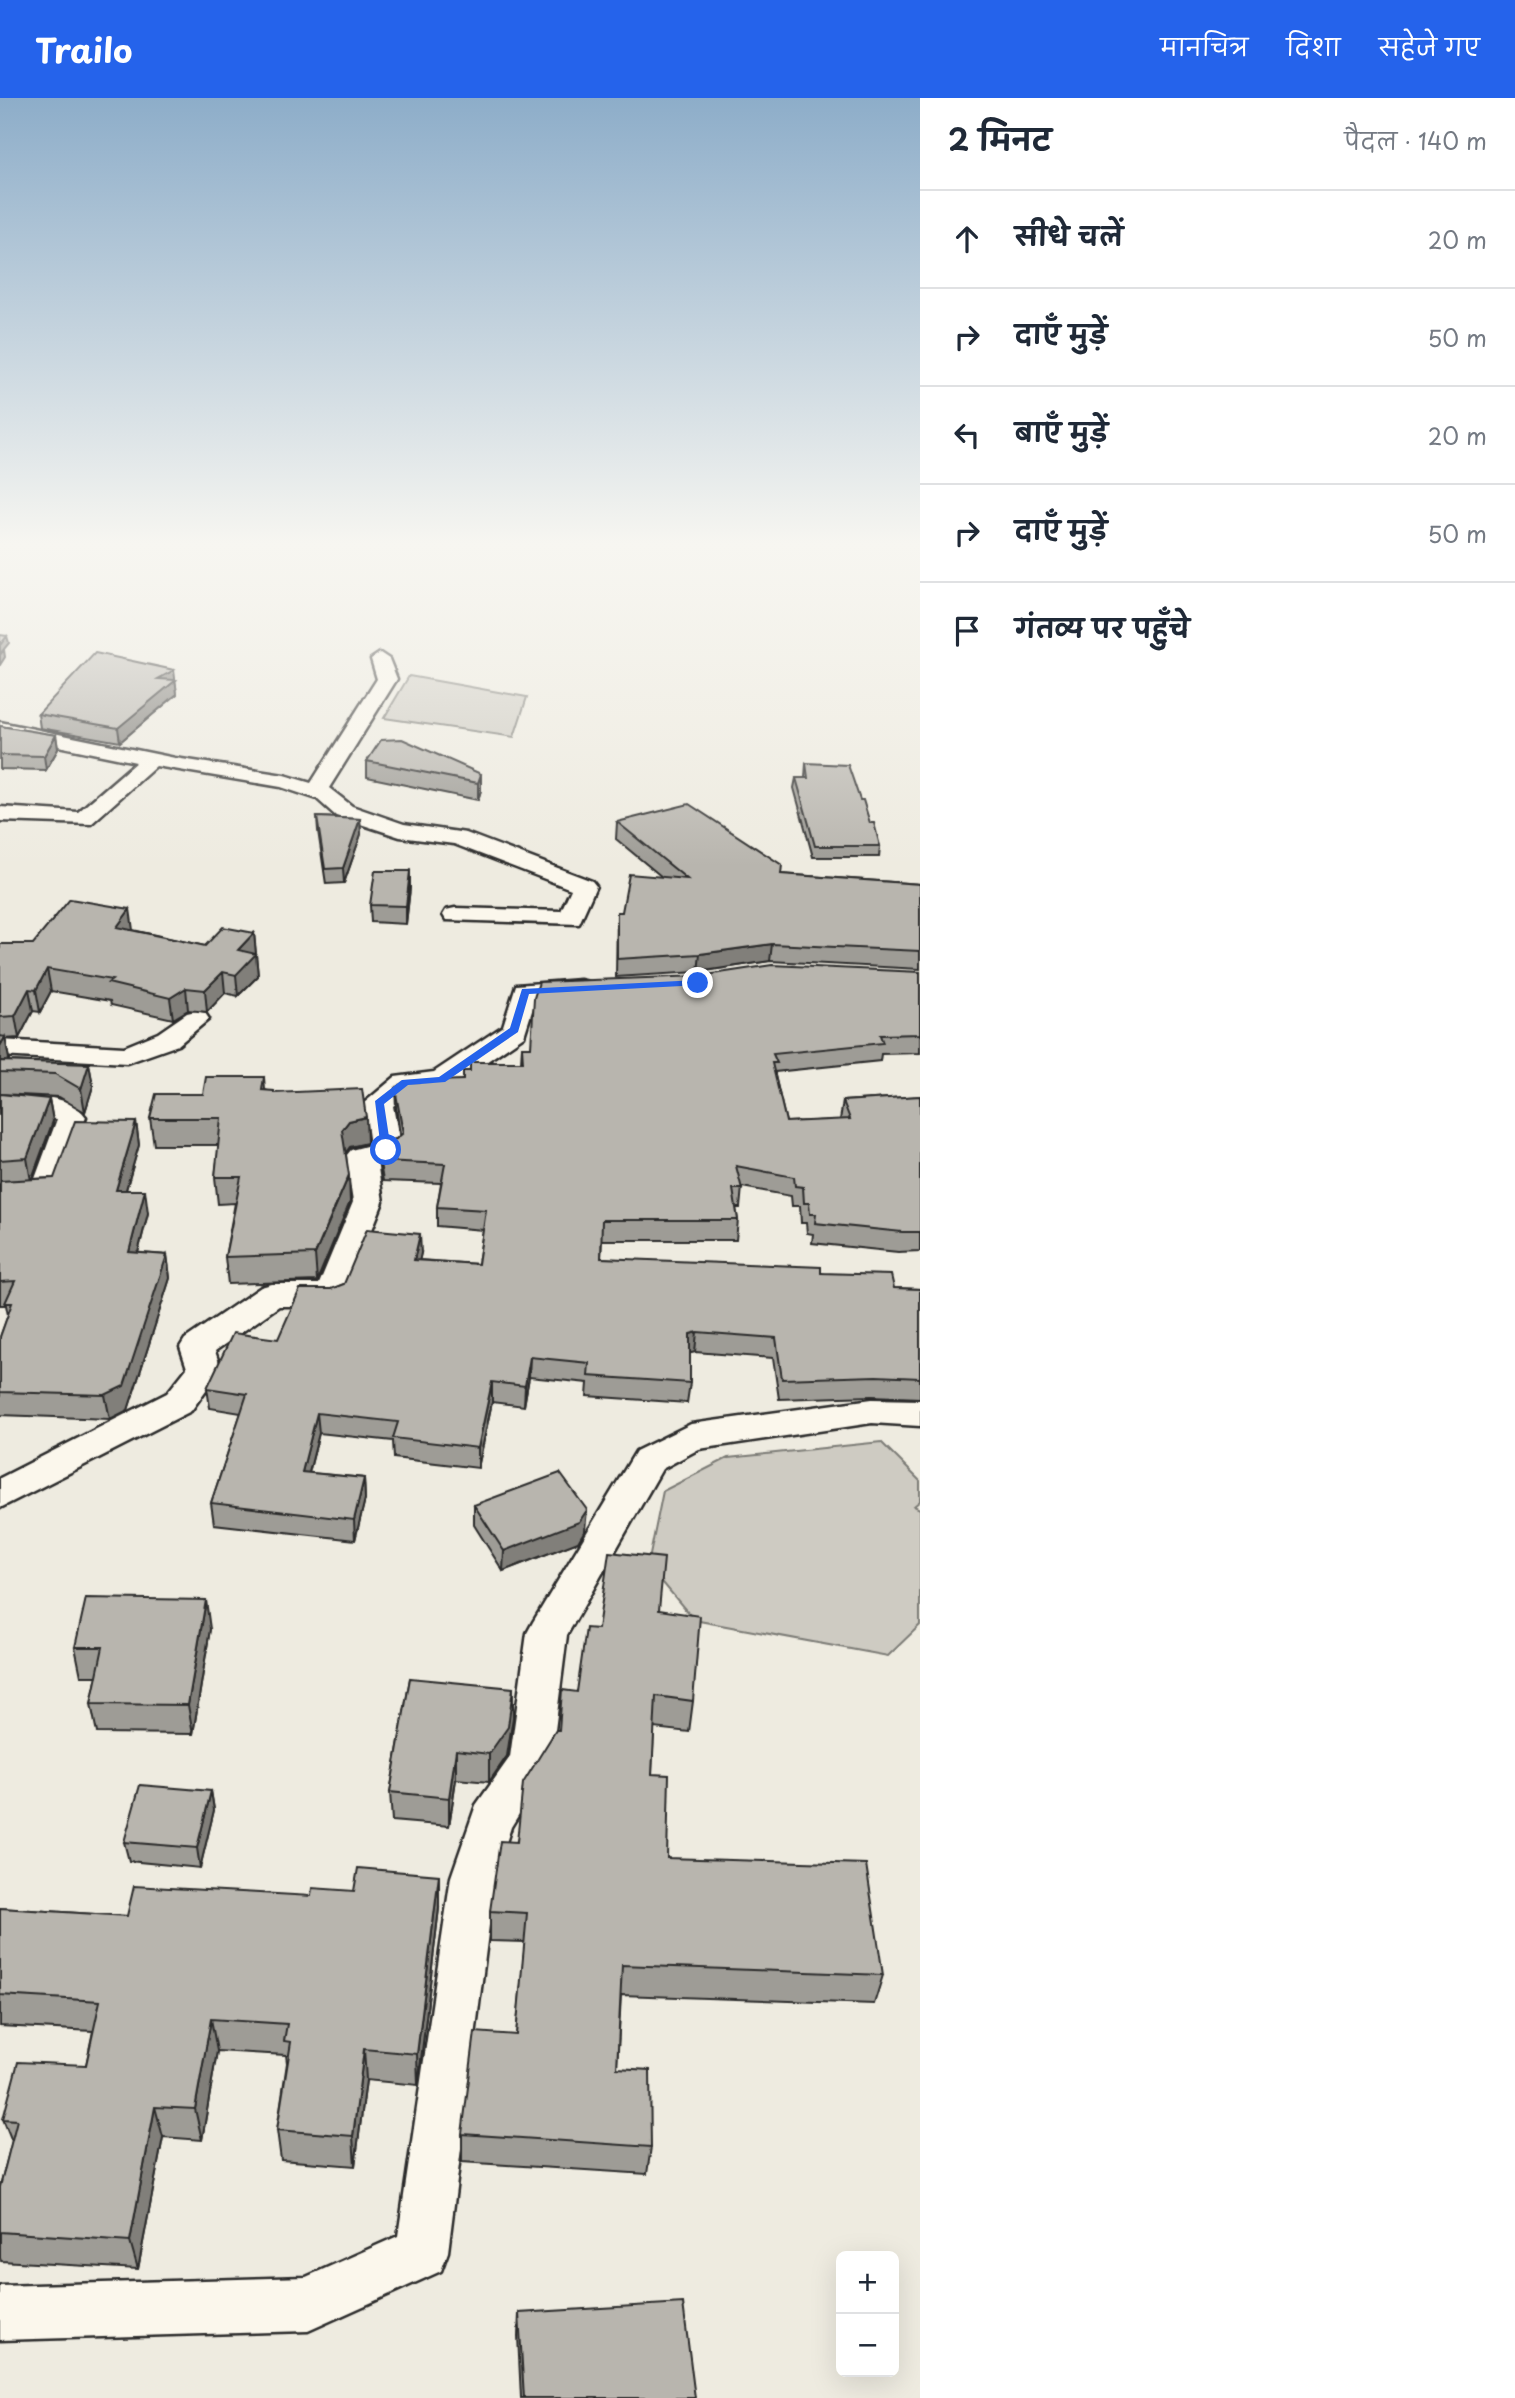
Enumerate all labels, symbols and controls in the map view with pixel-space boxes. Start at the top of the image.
text: Trailo [35,24,132,74]
text: मानचित्र [1160,28,1248,64]
text: दिशा [1286,28,1341,64]
text: सहेजे गए [1379,28,1480,64]
text: 2 मिनट [948,116,1051,161]
text: पैदल · 140 m [1344,123,1487,158]
text: सीधे चलें [1015,216,1123,255]
icon: ahead [948,220,986,258]
text: 20 m [1428,222,1487,257]
text: दाएँ मुड़ें [1015,314,1107,353]
icon: right [948,318,986,356]
text: 50 m [1427,320,1487,355]
text: बाएँ मुड़ें [1015,412,1108,451]
icon: left [948,416,986,454]
text: 20 m [1428,418,1487,453]
text: दाएँ मुड़ें [1015,510,1107,549]
icon: right [948,514,986,552]
text: 50 m [1427,516,1487,551]
text: गंतव्य पर पहुँचे [1015,608,1190,647]
icon: arrive [948,612,986,650]
route end [682,967,713,998]
route start [370,1134,401,1165]
map controls [836,2251,899,2377]
button: + [836,2251,899,2314]
button: − [836,2314,899,2377]

